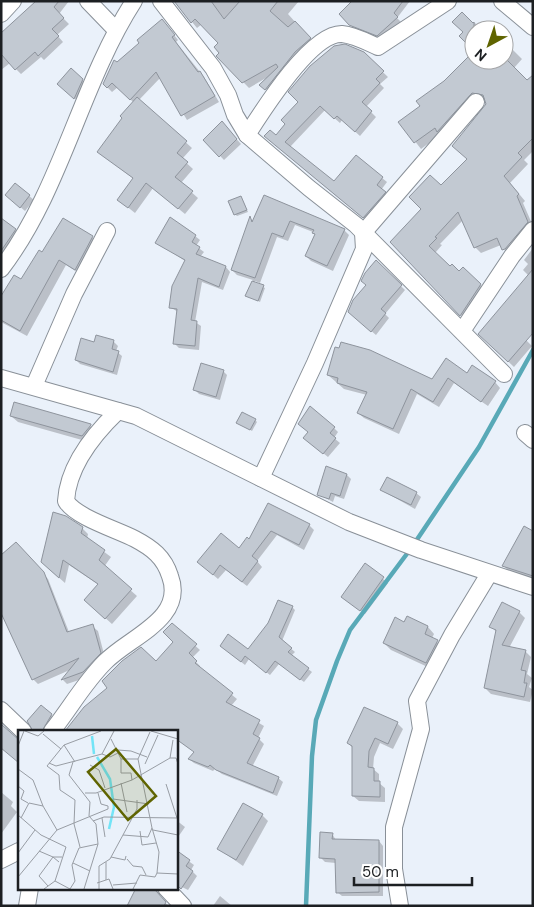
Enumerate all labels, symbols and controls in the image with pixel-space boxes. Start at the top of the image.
north arrow [464,20,514,70]
text: N [471,45,490,65]
inset map [18,730,178,890]
scale bar [354,854,472,886]
text: 50 m [362,862,399,882]

